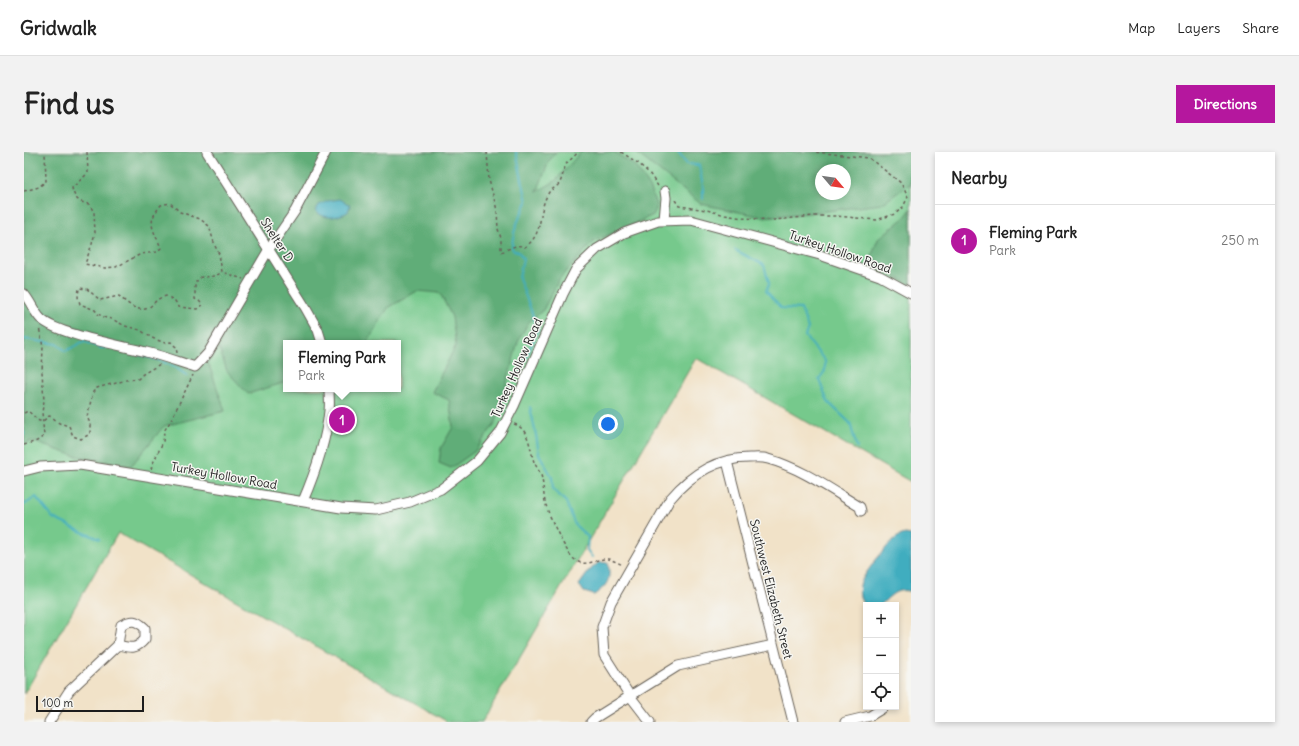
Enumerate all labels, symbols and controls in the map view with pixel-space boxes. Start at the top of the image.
text: Gridwalk [20,16,97,40]
text: Map [1128,19,1155,37]
text: Layers [1177,19,1220,37]
text: Share [1242,19,1279,37]
button: Directions [1176,85,1275,123]
text: Find us [24,86,115,122]
north arrow [815,164,851,200]
text: Nearby [951,167,1007,189]
street label: Shelter D [258,215,297,265]
text: Fleming Park [989,223,1077,242]
street label: Turkey Hollow Road [787,227,893,276]
text: 1 [961,232,967,249]
text: 250 m [1221,232,1259,249]
text: Park [989,242,1016,259]
street label: Turkey Hollow Road [488,316,545,420]
popup [283,340,401,392]
text: Fleming Park [298,348,386,367]
text: Park [298,367,325,384]
pin: 1 [329,405,355,435]
your location [598,414,618,434]
street label: Turkey Hollow Road [170,459,278,492]
street label: Southwest Elizabeth Street [747,517,796,660]
map controls [863,602,899,710]
button: + [863,602,899,638]
button: − [863,638,899,674]
button: locate [863,674,899,710]
scale bar [36,694,144,713]
text: 100 m [42,696,73,710]

